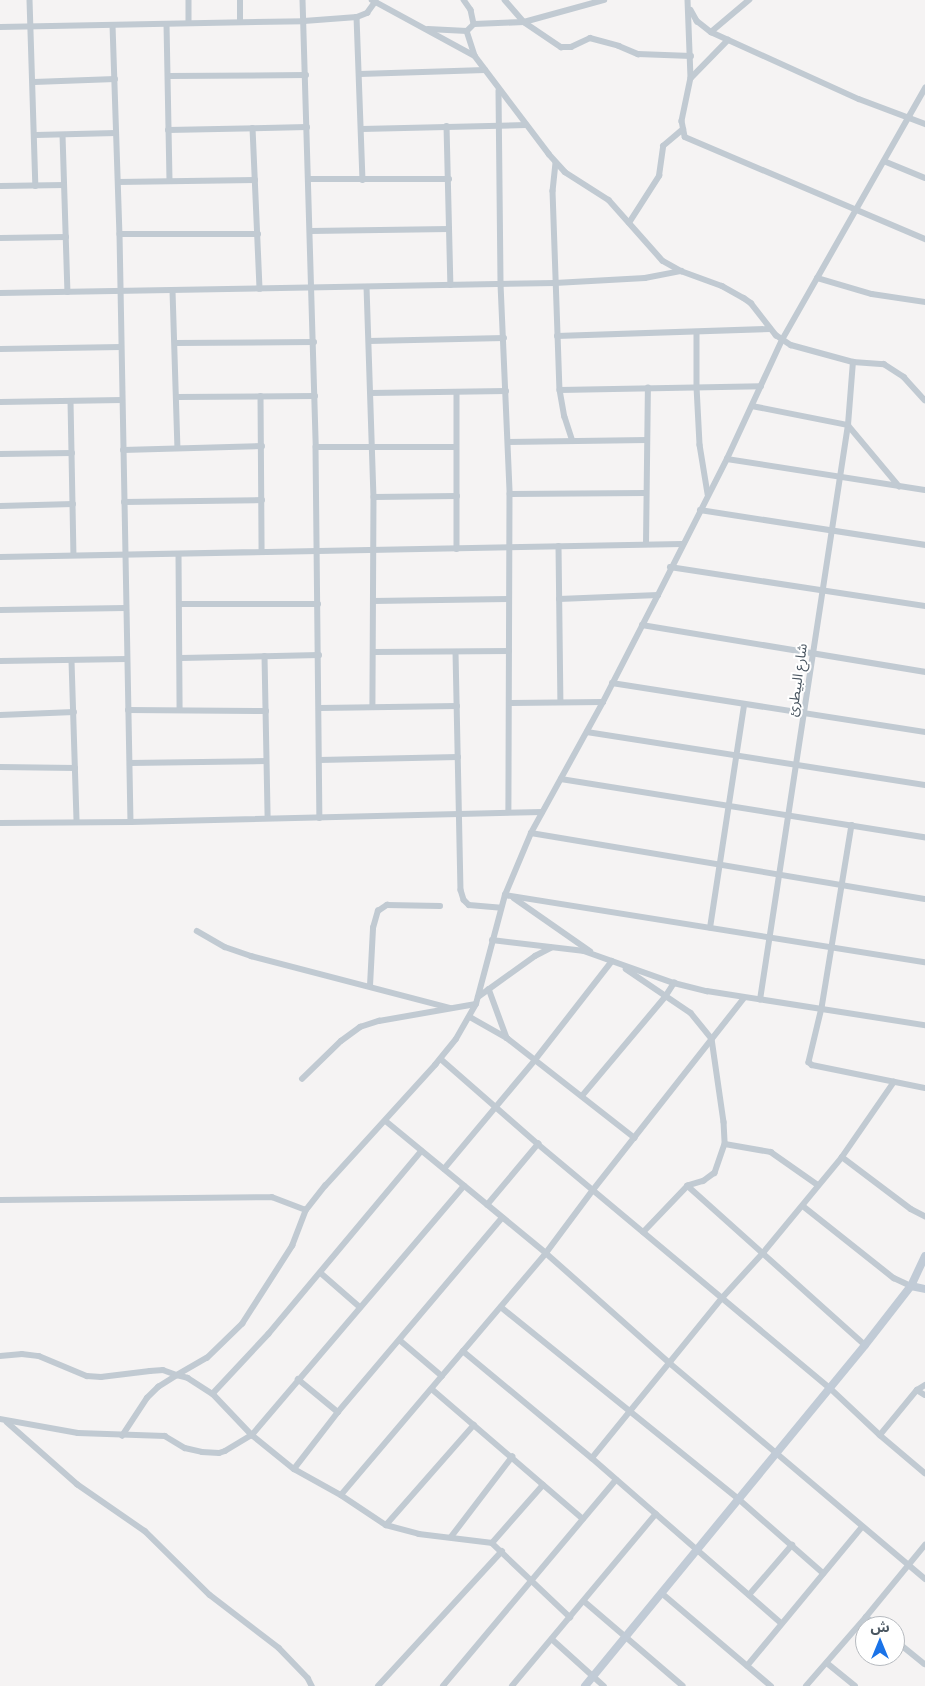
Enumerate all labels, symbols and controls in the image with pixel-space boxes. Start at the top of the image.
street label: شارع البيطرئ [784,642,810,718]
north arrow [855,1616,905,1666]
text: ش [870,1619,890,1635]

